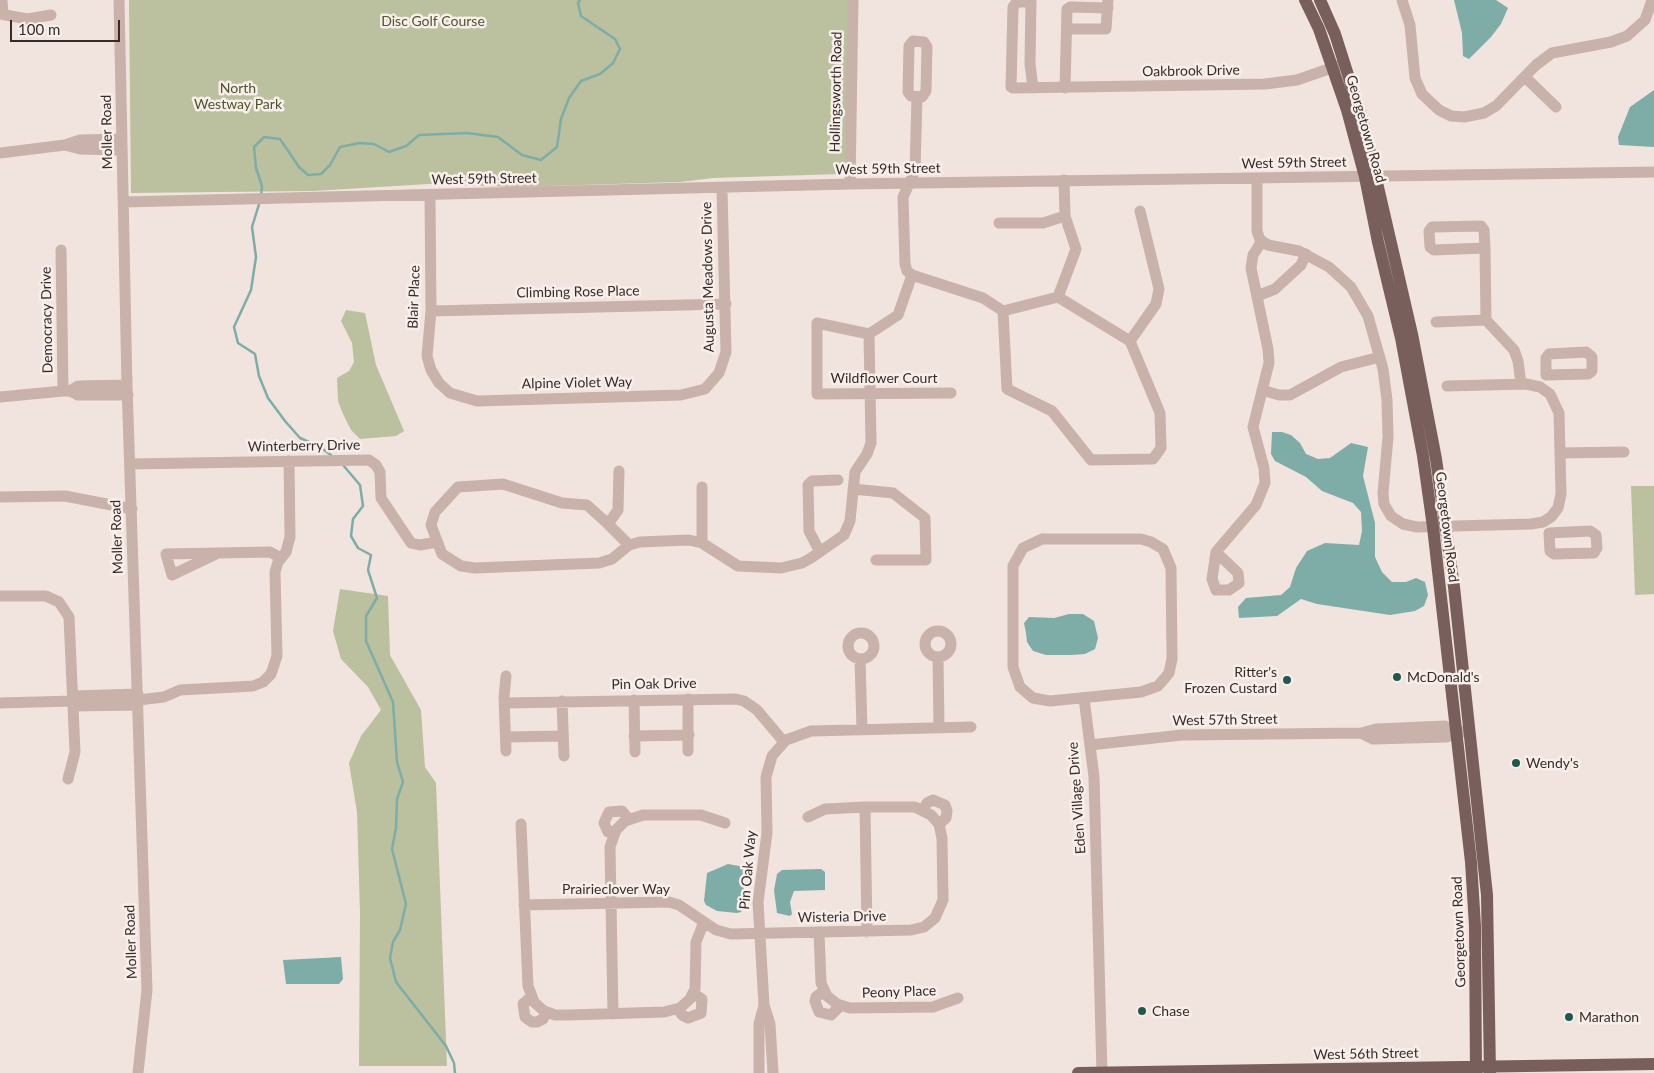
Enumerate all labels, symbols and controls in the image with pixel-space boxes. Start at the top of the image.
scale bar [12,10,122,42]
park label: Disc Golf Course [381,13,485,29]
text: 100 m [18,20,60,38]
street label: Hollingsworth Road [827,31,845,153]
street label: Oakbrook Drive [1142,62,1240,80]
street label: Georgetown Road [1343,73,1389,185]
park label: North Westway Park [194,80,282,112]
street label: Moller Road [98,95,116,169]
street label: West 59th Street [1241,154,1347,172]
street label: West 59th Street [835,160,941,178]
street label: West 59th Street [431,170,537,188]
street label: Augusta Meadows Drive [698,202,718,352]
street label: Blair Place [404,265,424,329]
street label: Democracy Drive [38,266,56,374]
street label: Climbing Rose Place [516,283,640,301]
street label: Wildflower Court [830,370,938,386]
street label: Alpine Violet Way [522,374,632,392]
street label: Winterberry Drive [248,437,360,455]
street label: Georgetown Road [1432,471,1462,583]
street label: Moller Road [107,500,127,574]
place label: Ritter's Frozen Custard [1184,664,1277,696]
place label: McDonald's [1407,669,1480,685]
marker: McDonald's [1391,671,1403,683]
marker: Ritter's Frozen Custard [1281,674,1293,686]
street label: Pin Oak Drive [611,675,697,693]
street label: West 57th Street [1172,711,1278,729]
street label: Eden Village Drive [1065,741,1089,855]
place label: Wendy's [1526,755,1579,771]
marker: Wendy's [1510,757,1522,769]
street label: Pin Oak Way [736,830,760,910]
street label: Georgetown Road [1449,876,1469,988]
street label: Prairieclover Way [562,881,670,897]
street label: Moller Road [121,905,141,979]
street label: Wisteria Drive [798,908,886,926]
street label: Peony Place [862,982,936,1002]
place label: Chase [1152,1003,1190,1019]
marker: Chase [1136,1005,1148,1017]
place label: Marathon [1579,1009,1639,1025]
marker: Marathon [1563,1011,1575,1023]
street label: West 56th Street [1313,1045,1419,1063]

